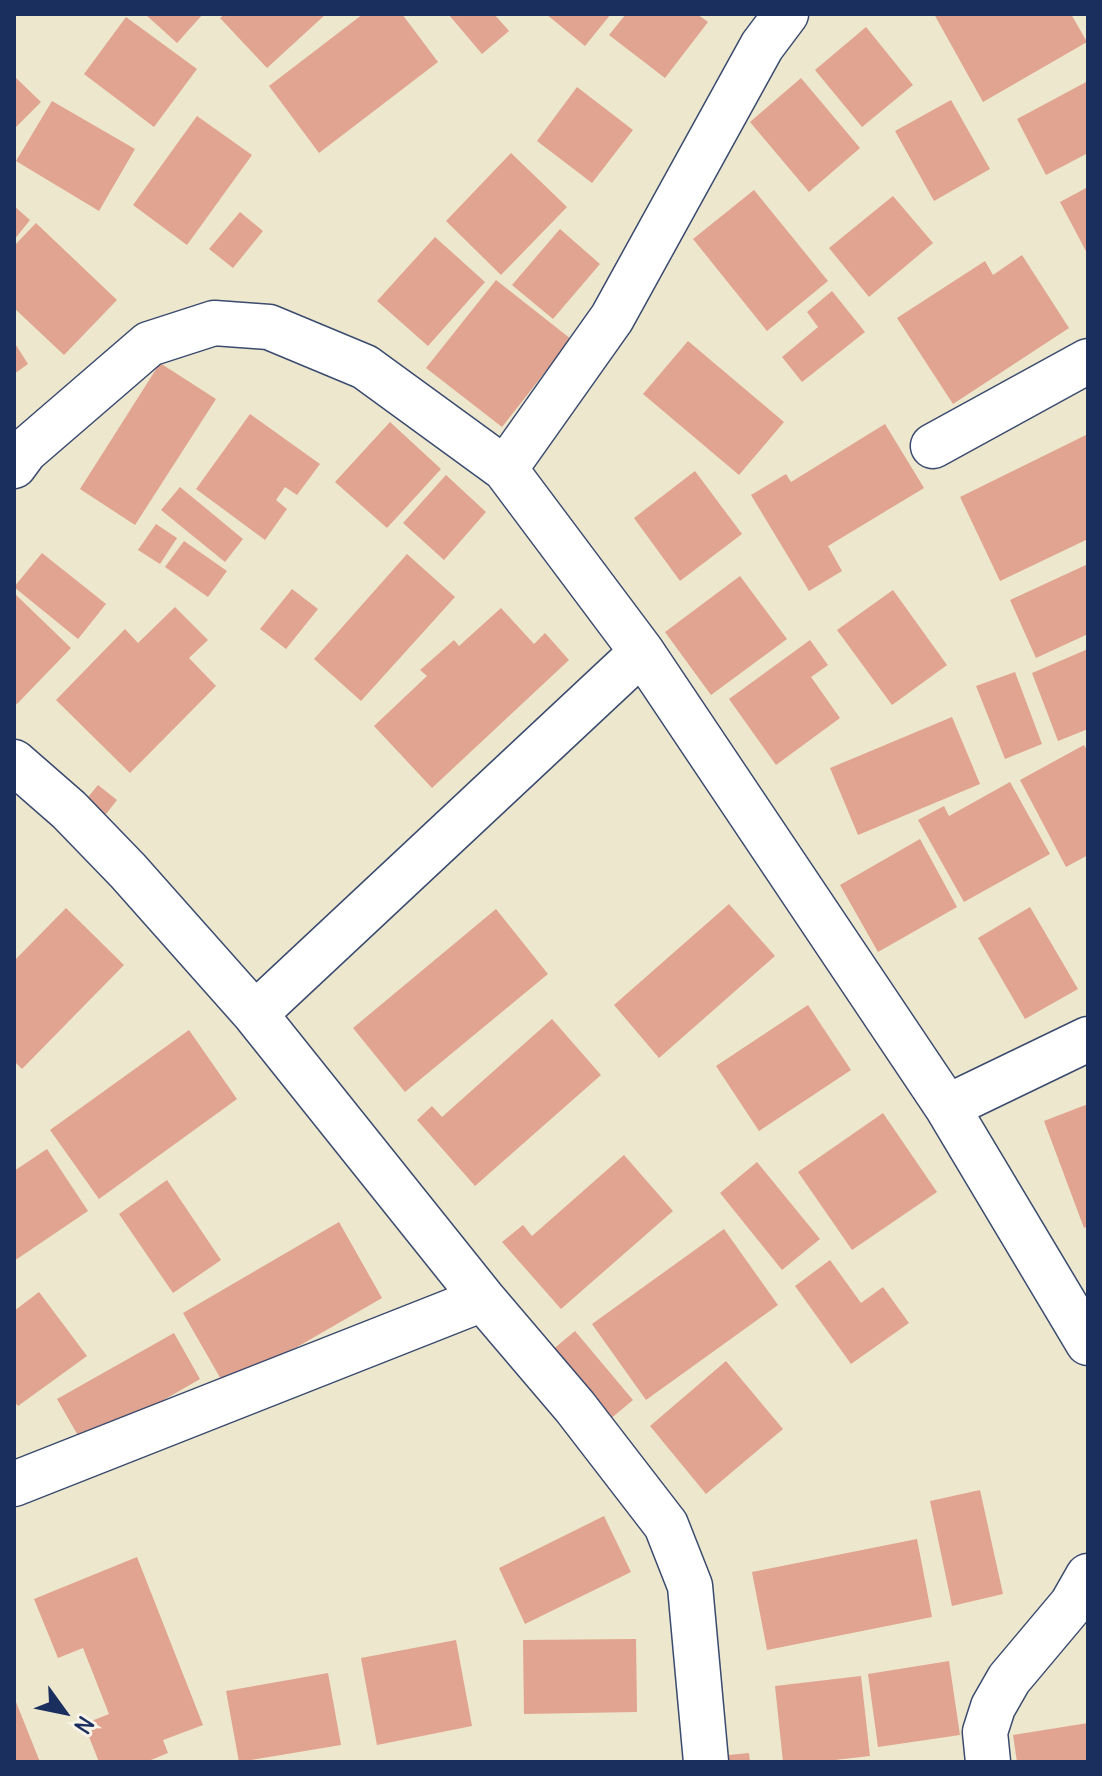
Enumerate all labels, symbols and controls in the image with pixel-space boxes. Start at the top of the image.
north arrow [24,1672,104,1752]
text: N [68,1711,100,1739]

